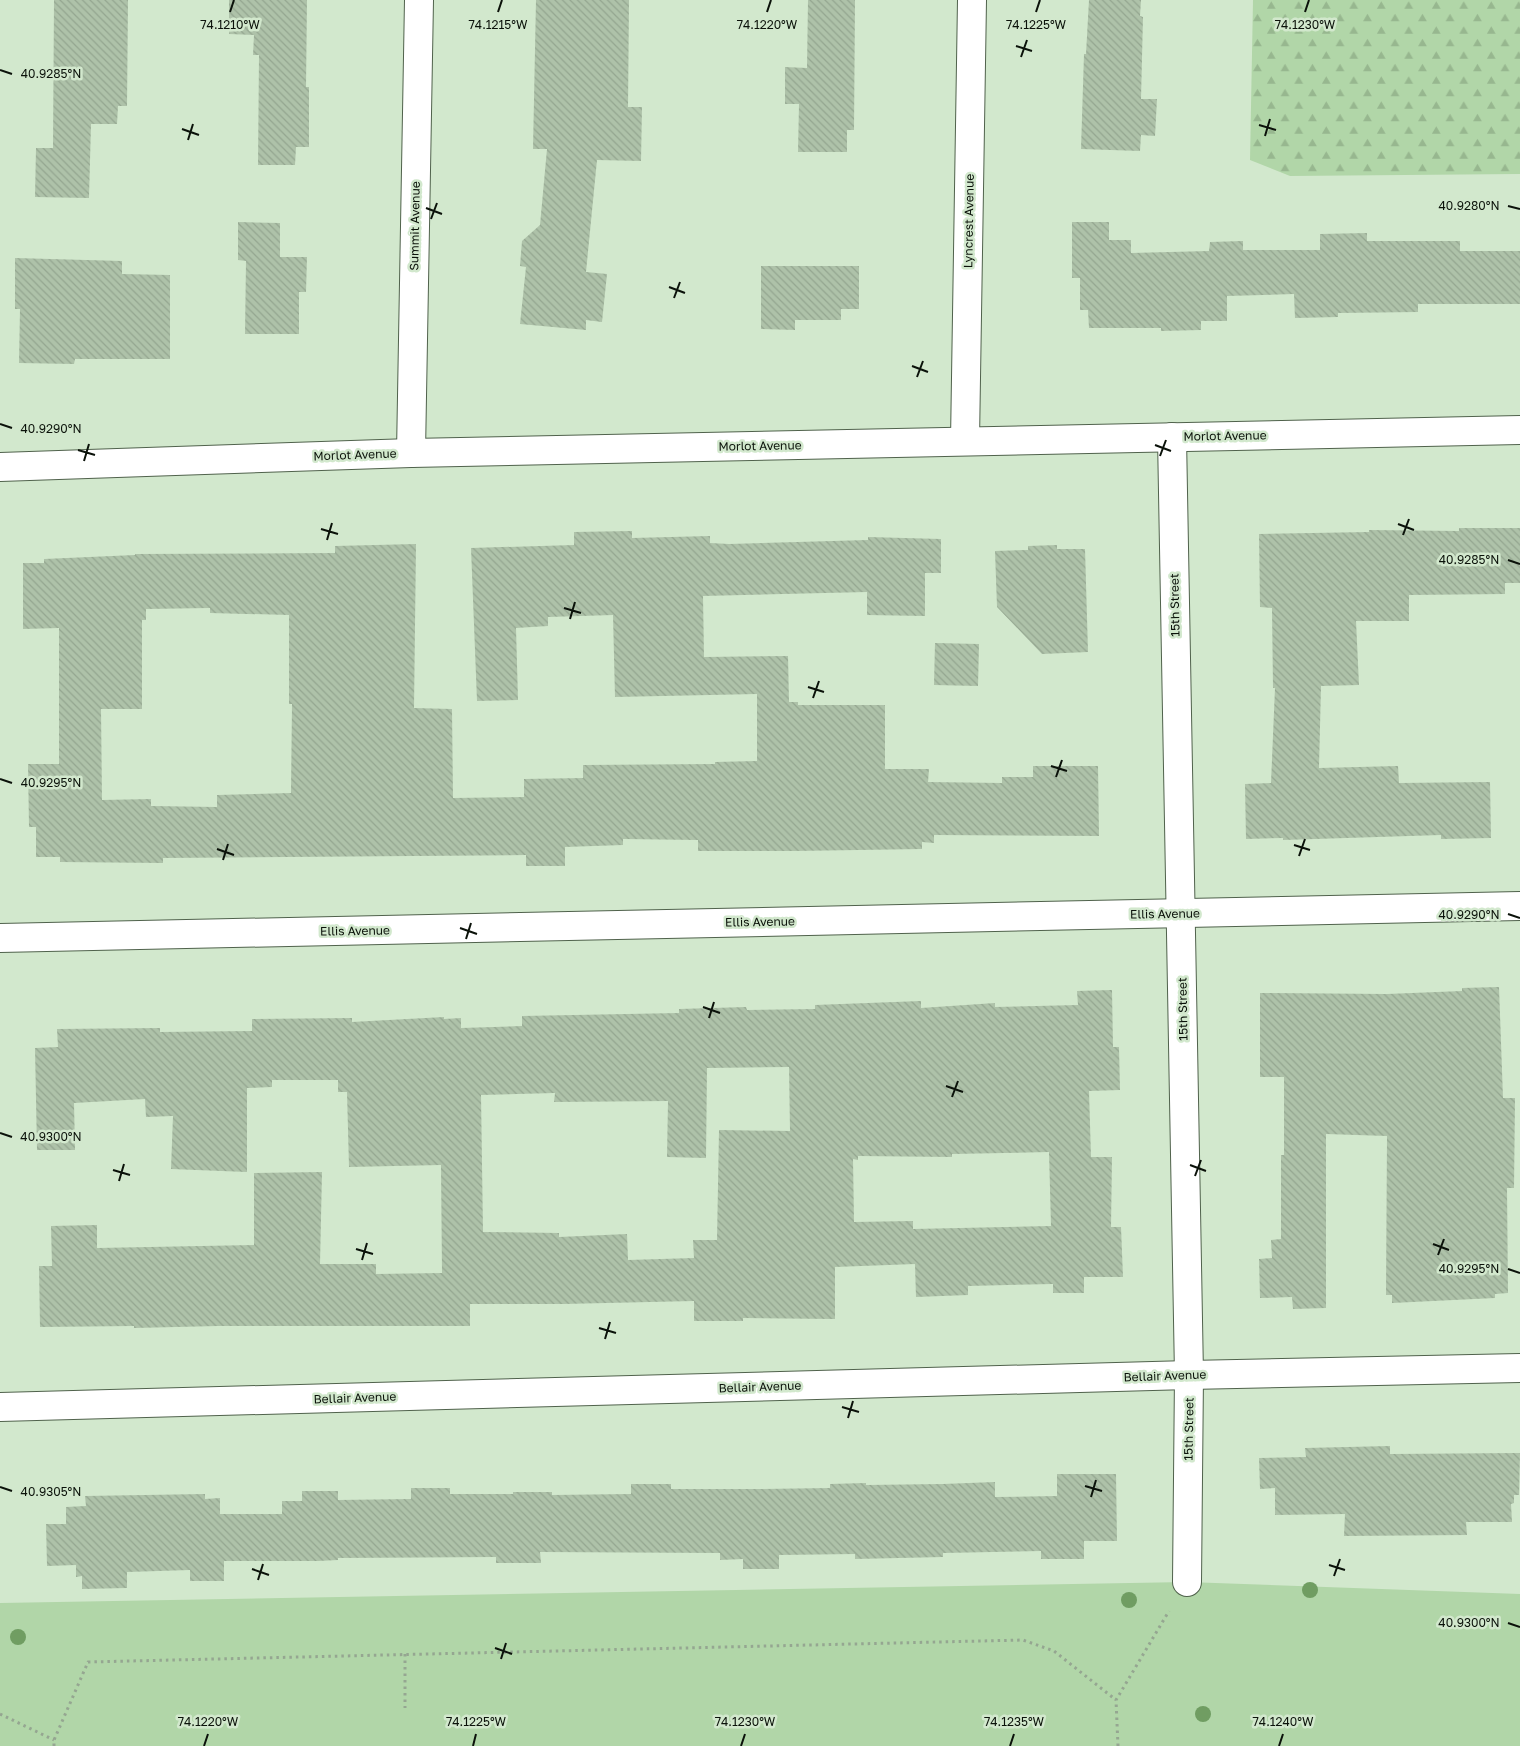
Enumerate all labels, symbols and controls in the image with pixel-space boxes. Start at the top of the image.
text: 74.1210°W [200,17,260,32]
text: 74.1215°W [468,17,528,32]
text: 74.1220°W [737,17,798,32]
text: 74.1225°W [1006,17,1067,32]
text: 74.1230°W [1275,17,1336,32]
text: 40.9285°N [21,66,81,81]
street label: Lyncrest Avenue [960,174,977,268]
street label: Summit Avenue [406,181,423,271]
text: 40.9280°N [1438,198,1500,213]
text: 40.9290°N [20,421,82,436]
street label: Morlot Avenue [1183,427,1267,444]
street label: Morlot Avenue [718,437,802,454]
street label: Morlot Avenue [313,446,397,463]
text: 40.9285°N [1439,552,1499,567]
street label: 15th Street [1166,573,1183,637]
text: 40.9295°N [21,775,81,790]
street label: Ellis Avenue [1130,905,1200,922]
text: 40.9290°N [1438,907,1500,922]
street label: Ellis Avenue [725,913,795,930]
street label: Ellis Avenue [320,922,390,939]
street label: 15th Street [1174,977,1191,1041]
text: 40.9300°N [20,1129,82,1144]
text: 40.9295°N [1439,1261,1499,1276]
street label: Bellair Avenue [1123,1367,1207,1384]
street label: Bellair Avenue [718,1378,802,1395]
street label: Bellair Avenue [313,1389,397,1406]
street label: 15th Street [1180,1397,1197,1461]
text: 40.9305°N [21,1484,81,1499]
text: 40.9300°N [1438,1615,1500,1630]
text: 74.1220°W [178,1714,239,1729]
text: 74.1225°W [446,1714,507,1729]
text: 74.1230°W [715,1714,776,1729]
text: 74.1235°W [984,1714,1045,1729]
text: 74.1240°W [1252,1714,1314,1729]

